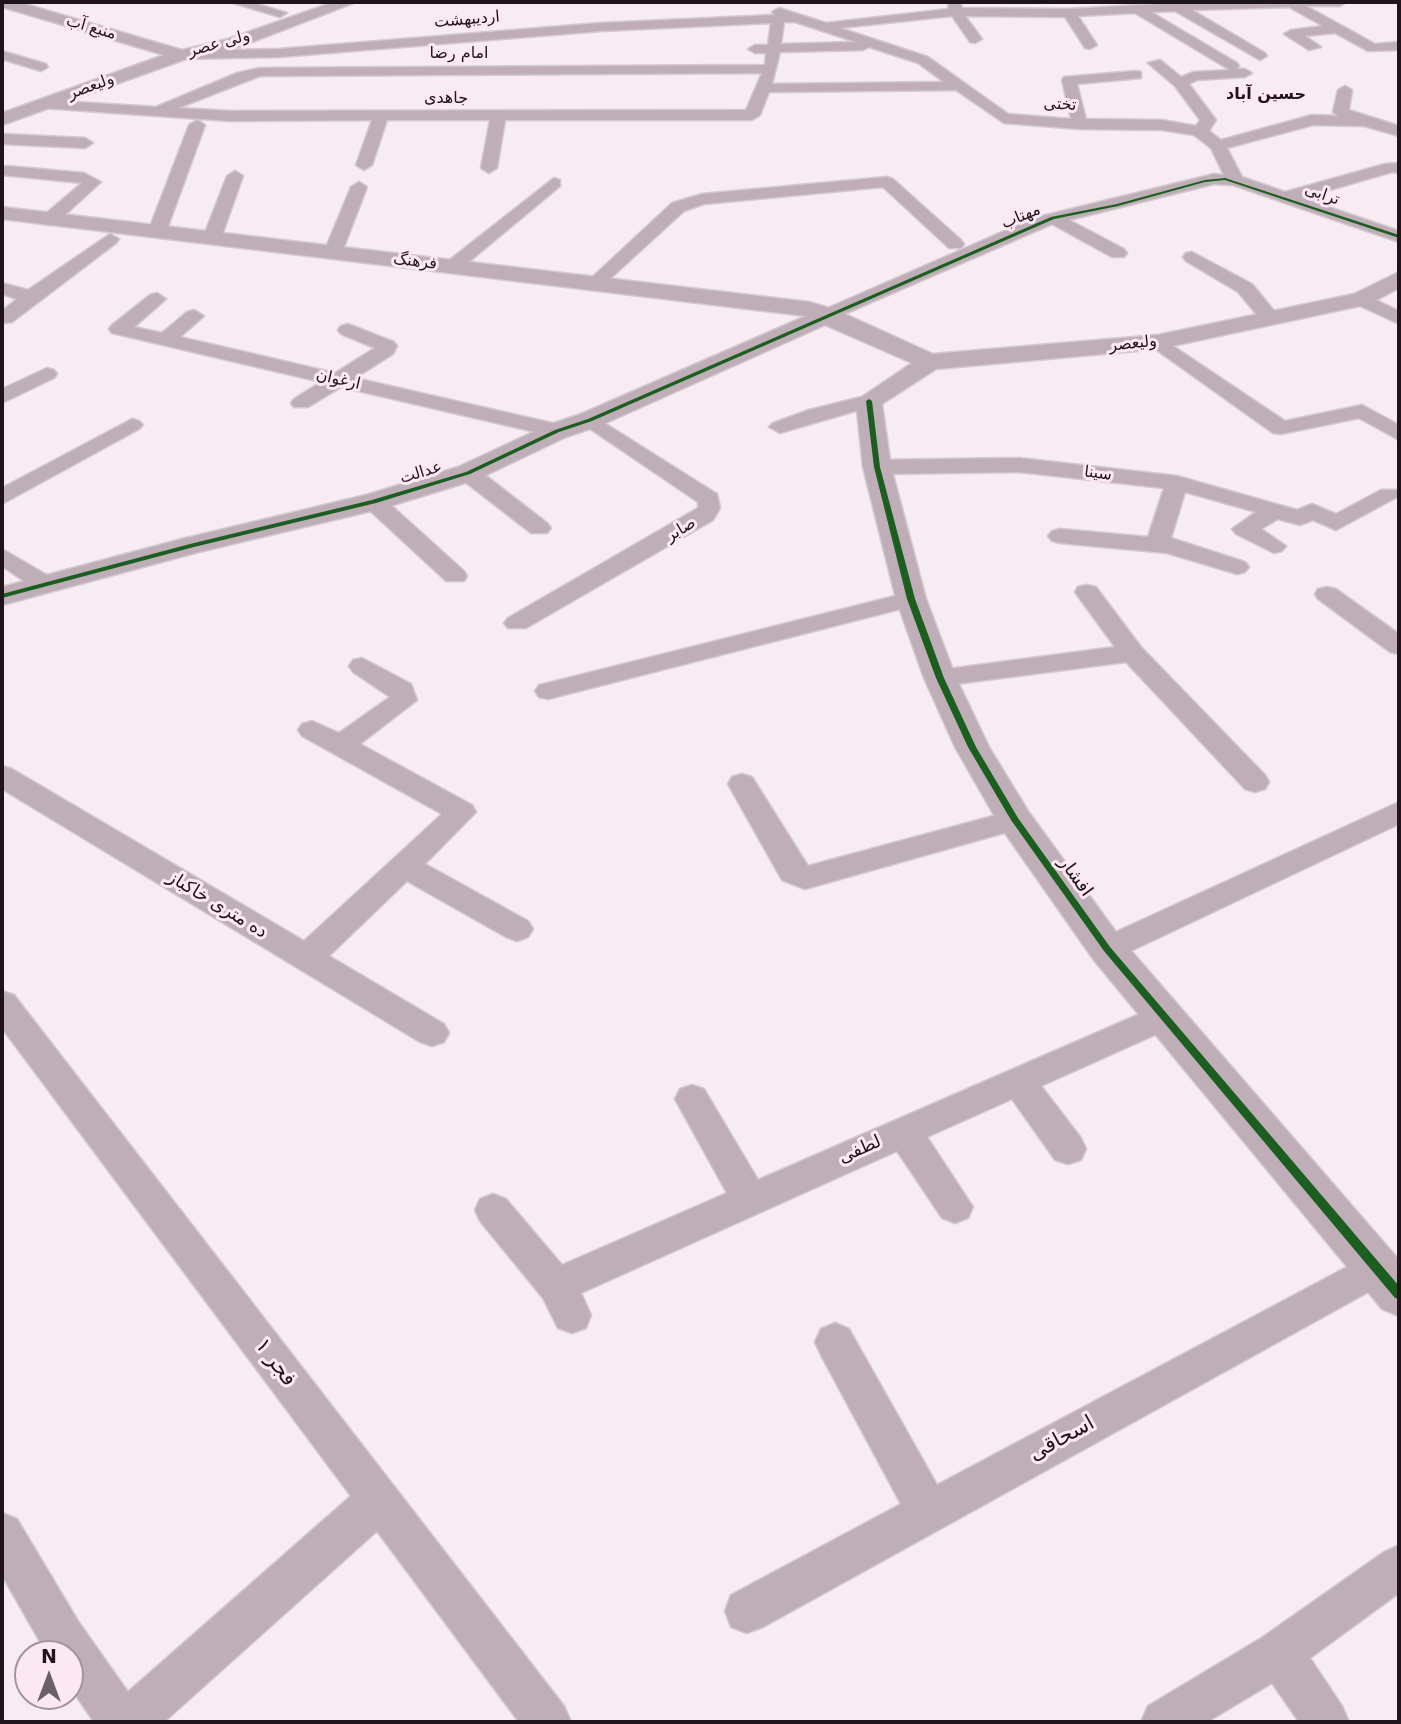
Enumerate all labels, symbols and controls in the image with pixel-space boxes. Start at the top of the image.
street label: اردیبهشت [433,8,501,32]
street label: منبع آب [64,12,118,44]
street label: ولی عصر [186,27,252,61]
street label: امام رضا [429,44,489,64]
street label: ولیعصر [65,70,117,104]
district label: حسین آباد [1226,85,1306,105]
street label: جاهدی [424,89,468,109]
street label: تختی [1043,95,1077,115]
street label: ترابی [1302,180,1342,210]
street label: مهتاب [999,200,1043,234]
street label: فرهنگ [392,250,438,274]
street label: ولیعصر [1108,332,1158,356]
street label: ارغوان [314,366,362,394]
street label: عدالت [398,458,444,488]
street label: سینا [1083,463,1113,485]
street label: صابر [662,514,700,546]
street label: افشار [1053,853,1097,901]
street label: ده متری خاکباز [163,867,271,943]
street label: لطفی [835,1131,885,1169]
street label: فجر ۱ [249,1334,301,1392]
street label: اسحاقی [1025,1411,1099,1467]
north arrow [14,1640,84,1710]
text: N [41,1645,57,1667]

